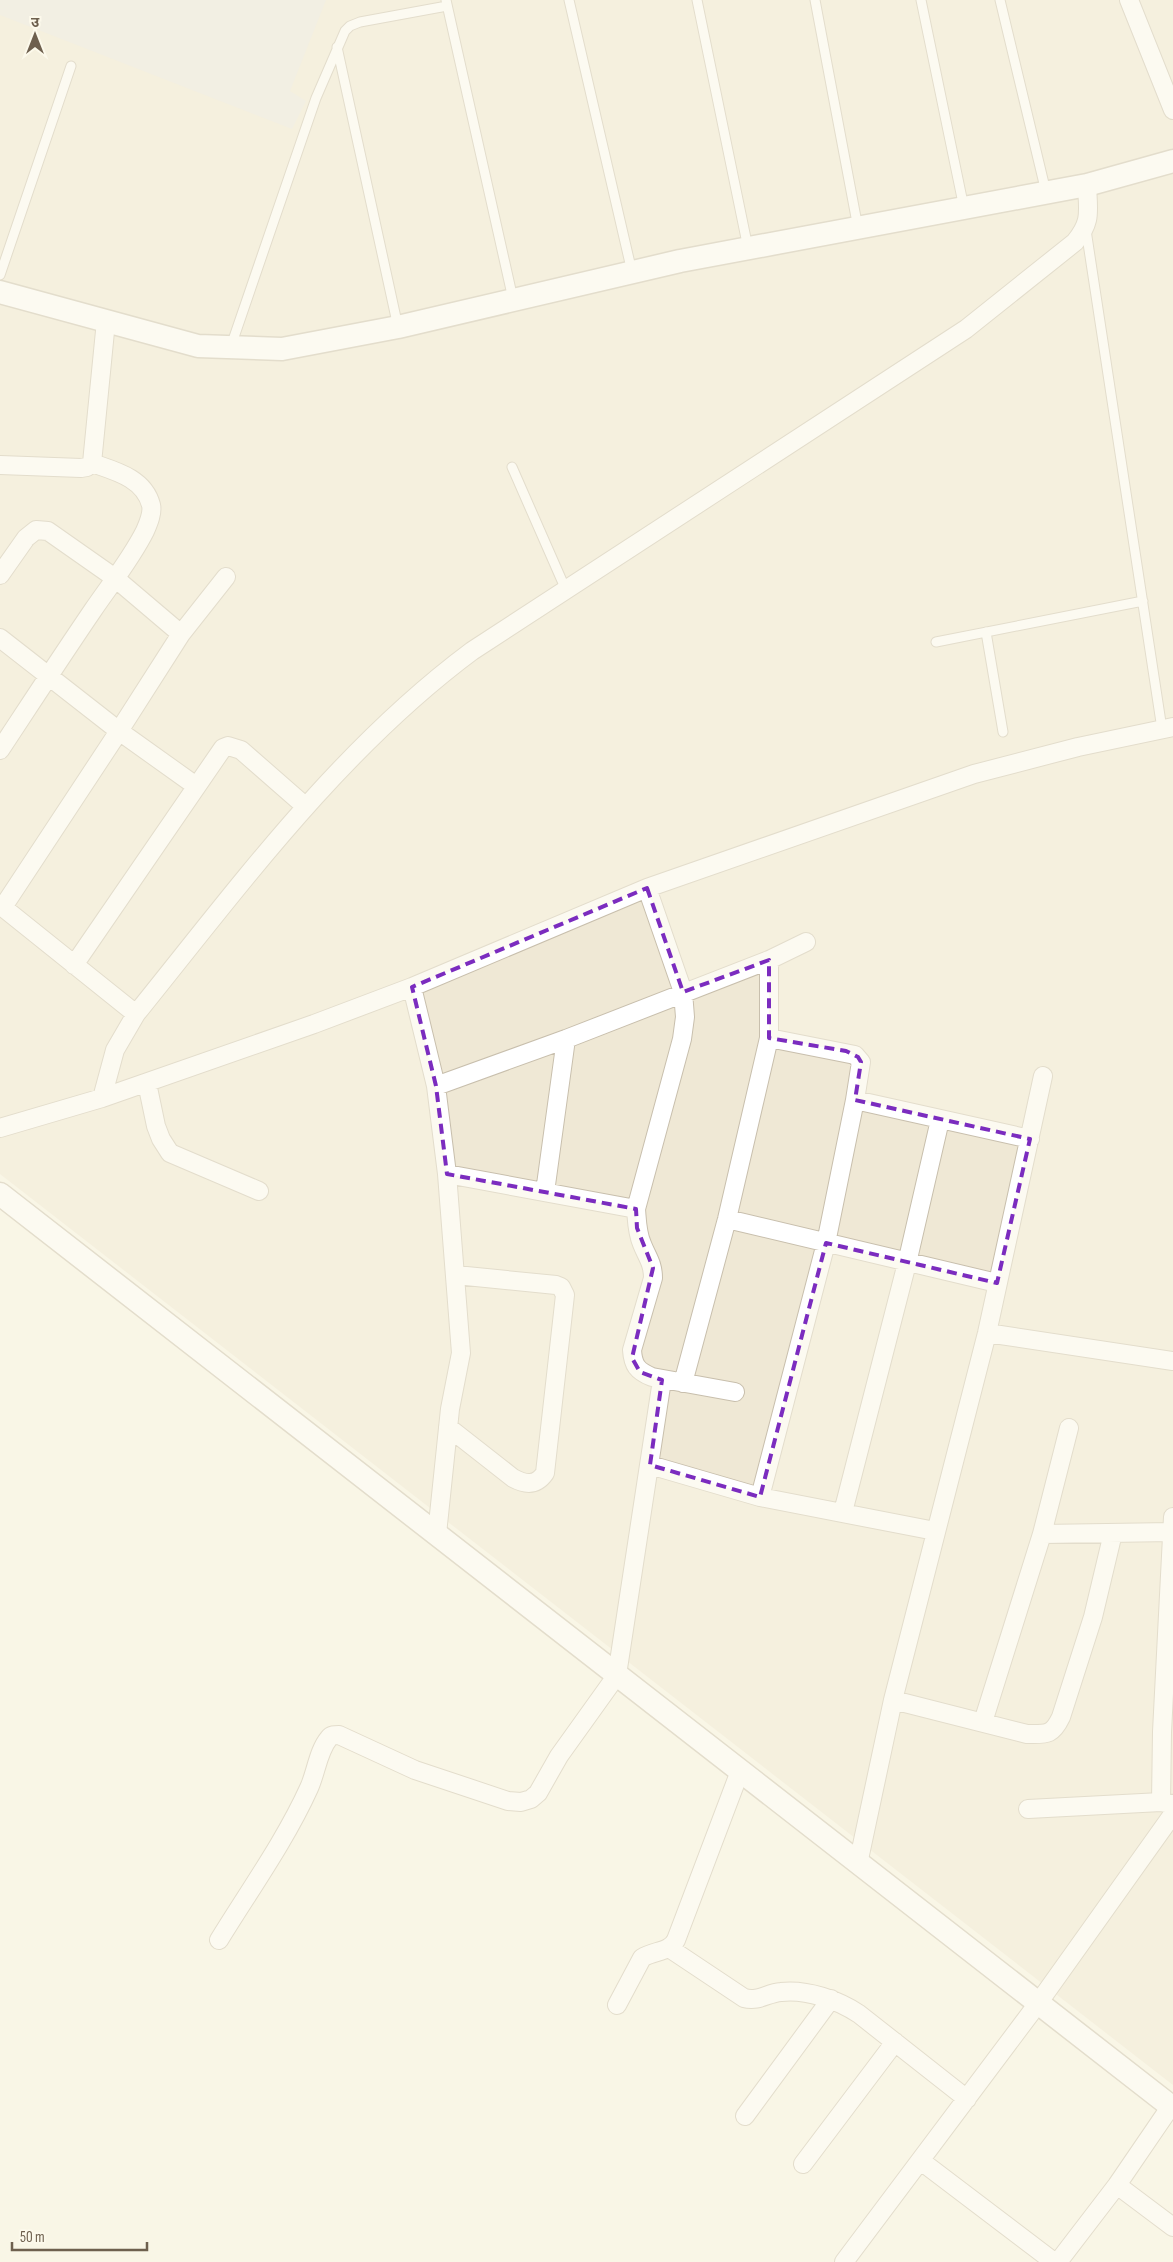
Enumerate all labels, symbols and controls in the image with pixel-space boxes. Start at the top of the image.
north arrow [10,10,60,60]
text: उ [31,14,40,31]
scale bar [12,2220,148,2252]
text: 50 m [20,2228,45,2247]

